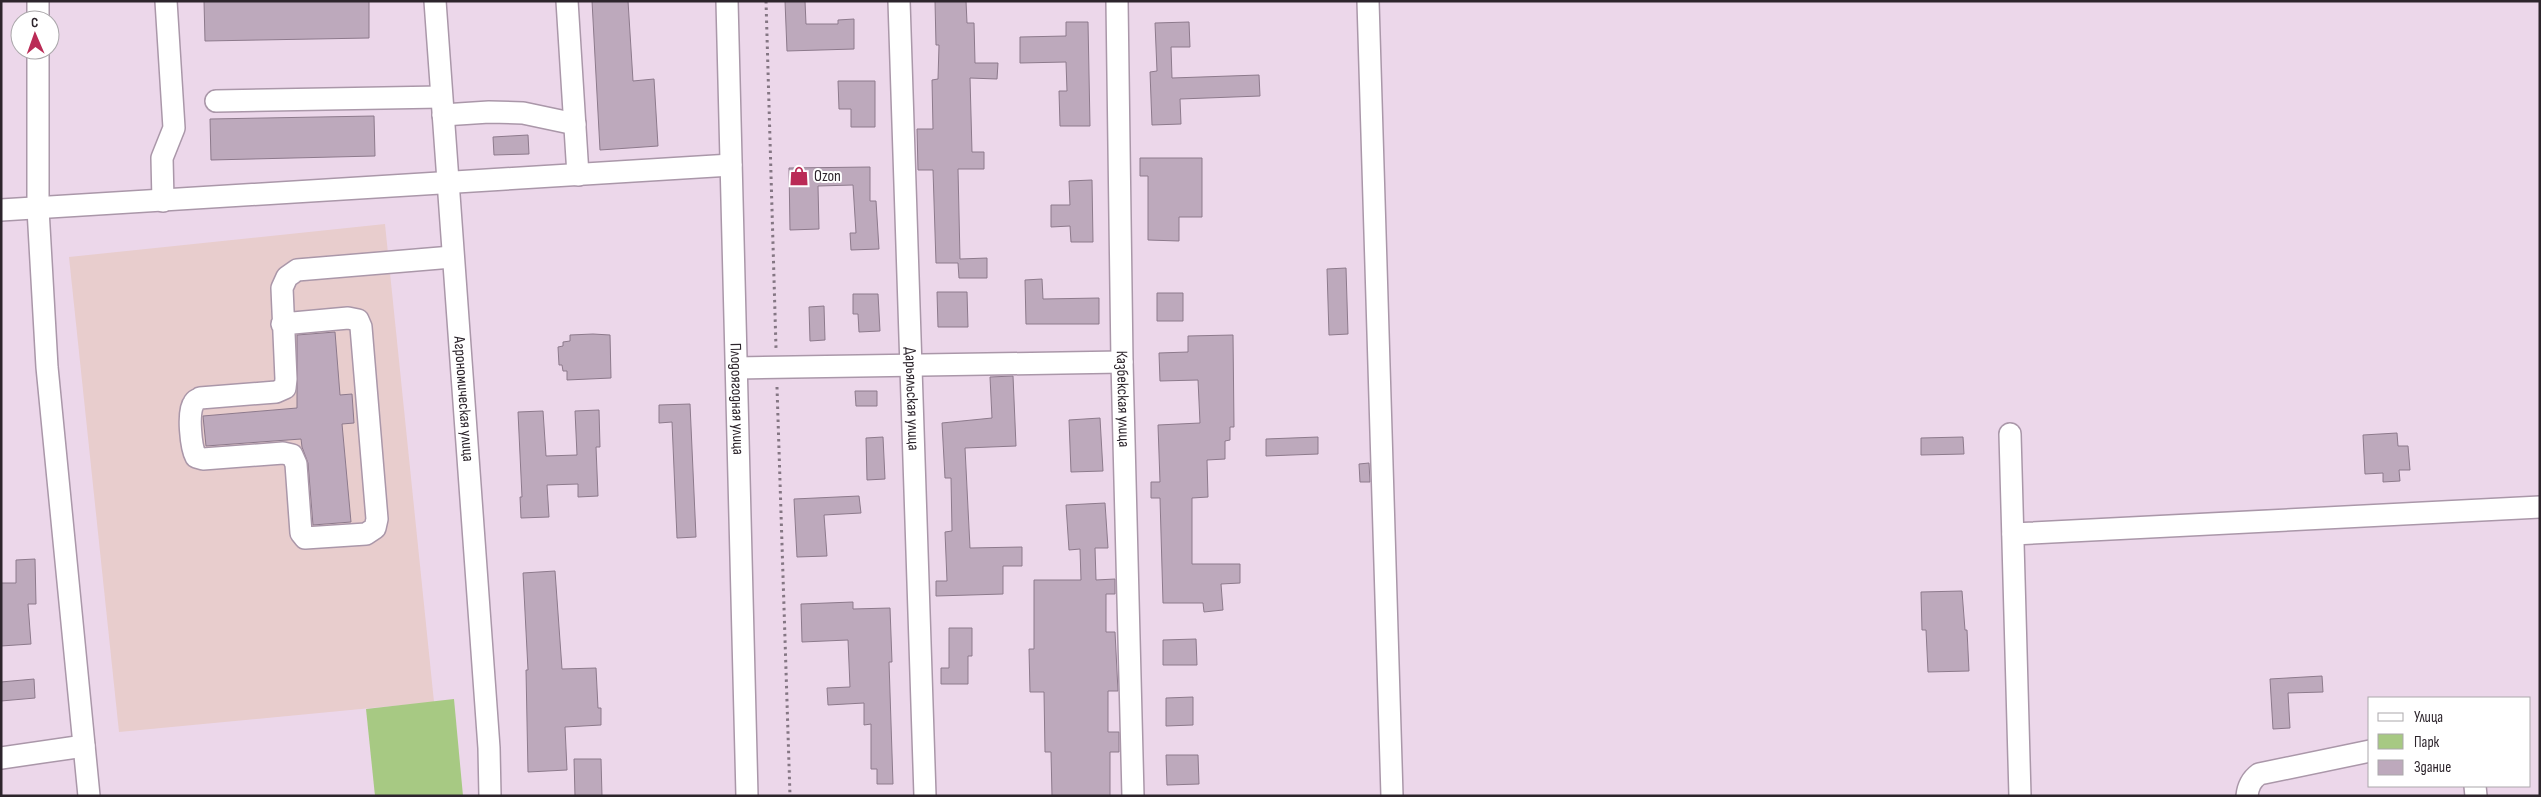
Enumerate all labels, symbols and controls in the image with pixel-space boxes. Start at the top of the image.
north arrow [10,10,60,60]
text: С [31,14,38,31]
shop icon: Ozon [788,165,810,187]
place label: Ozon [814,167,841,186]
street label: Агрономическая улица [450,335,478,462]
street label: Плодоягодная улица [726,343,748,455]
street label: Дарьяльская улица [901,347,923,451]
street label: Казбекская улица [1112,350,1134,448]
legend [2368,697,2531,787]
text: Улица [2414,708,2443,727]
text: Парк [2414,733,2440,752]
text: Здание [2414,758,2451,777]

